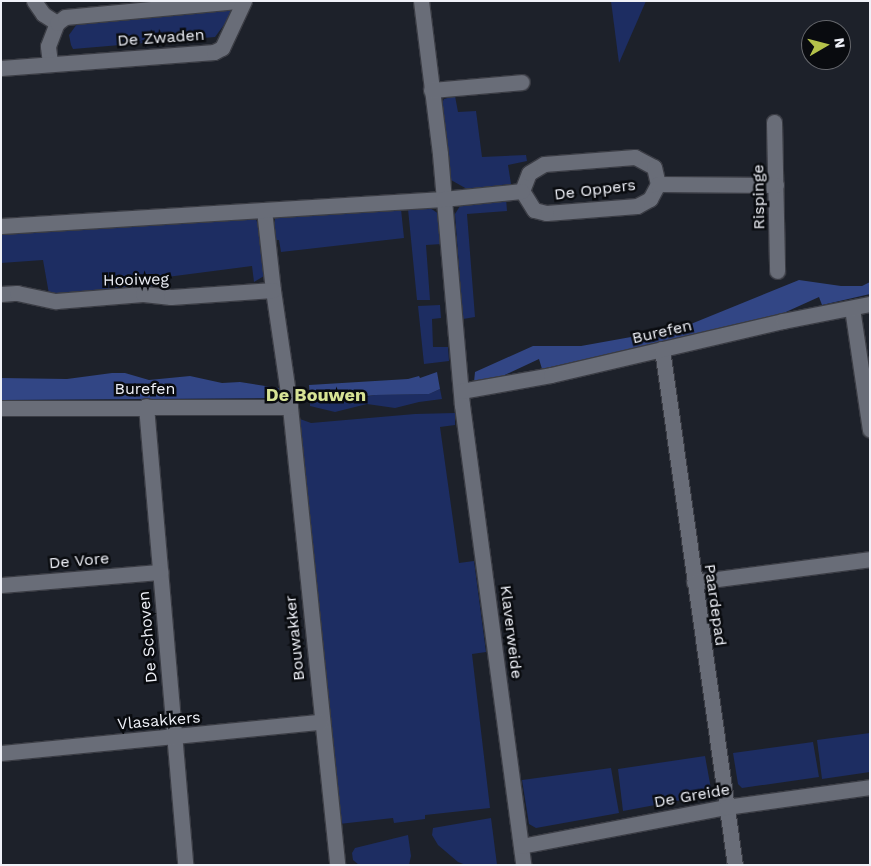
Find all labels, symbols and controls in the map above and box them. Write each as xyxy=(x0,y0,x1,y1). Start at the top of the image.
north arrow xyxy=(801,20,851,70)
street label: De Zwaden xyxy=(117,25,205,51)
text: N xyxy=(831,37,849,49)
street label: Rispinge xyxy=(749,164,769,230)
street label: De Oppers xyxy=(553,175,637,205)
street label: Hooiweg xyxy=(103,270,169,290)
street label: Burefen xyxy=(630,316,694,348)
street label: Burefen xyxy=(115,379,175,399)
district label: De Bouwen xyxy=(266,384,366,406)
street label: De Vore xyxy=(48,549,110,573)
street label: Paardepad xyxy=(700,563,730,647)
street label: Klaverweide xyxy=(496,584,526,680)
street label: De Schoven xyxy=(134,590,162,684)
street label: Bouwakker xyxy=(281,594,309,682)
street label: Vlasakkers xyxy=(117,708,201,734)
street label: De Greide xyxy=(653,780,731,812)

